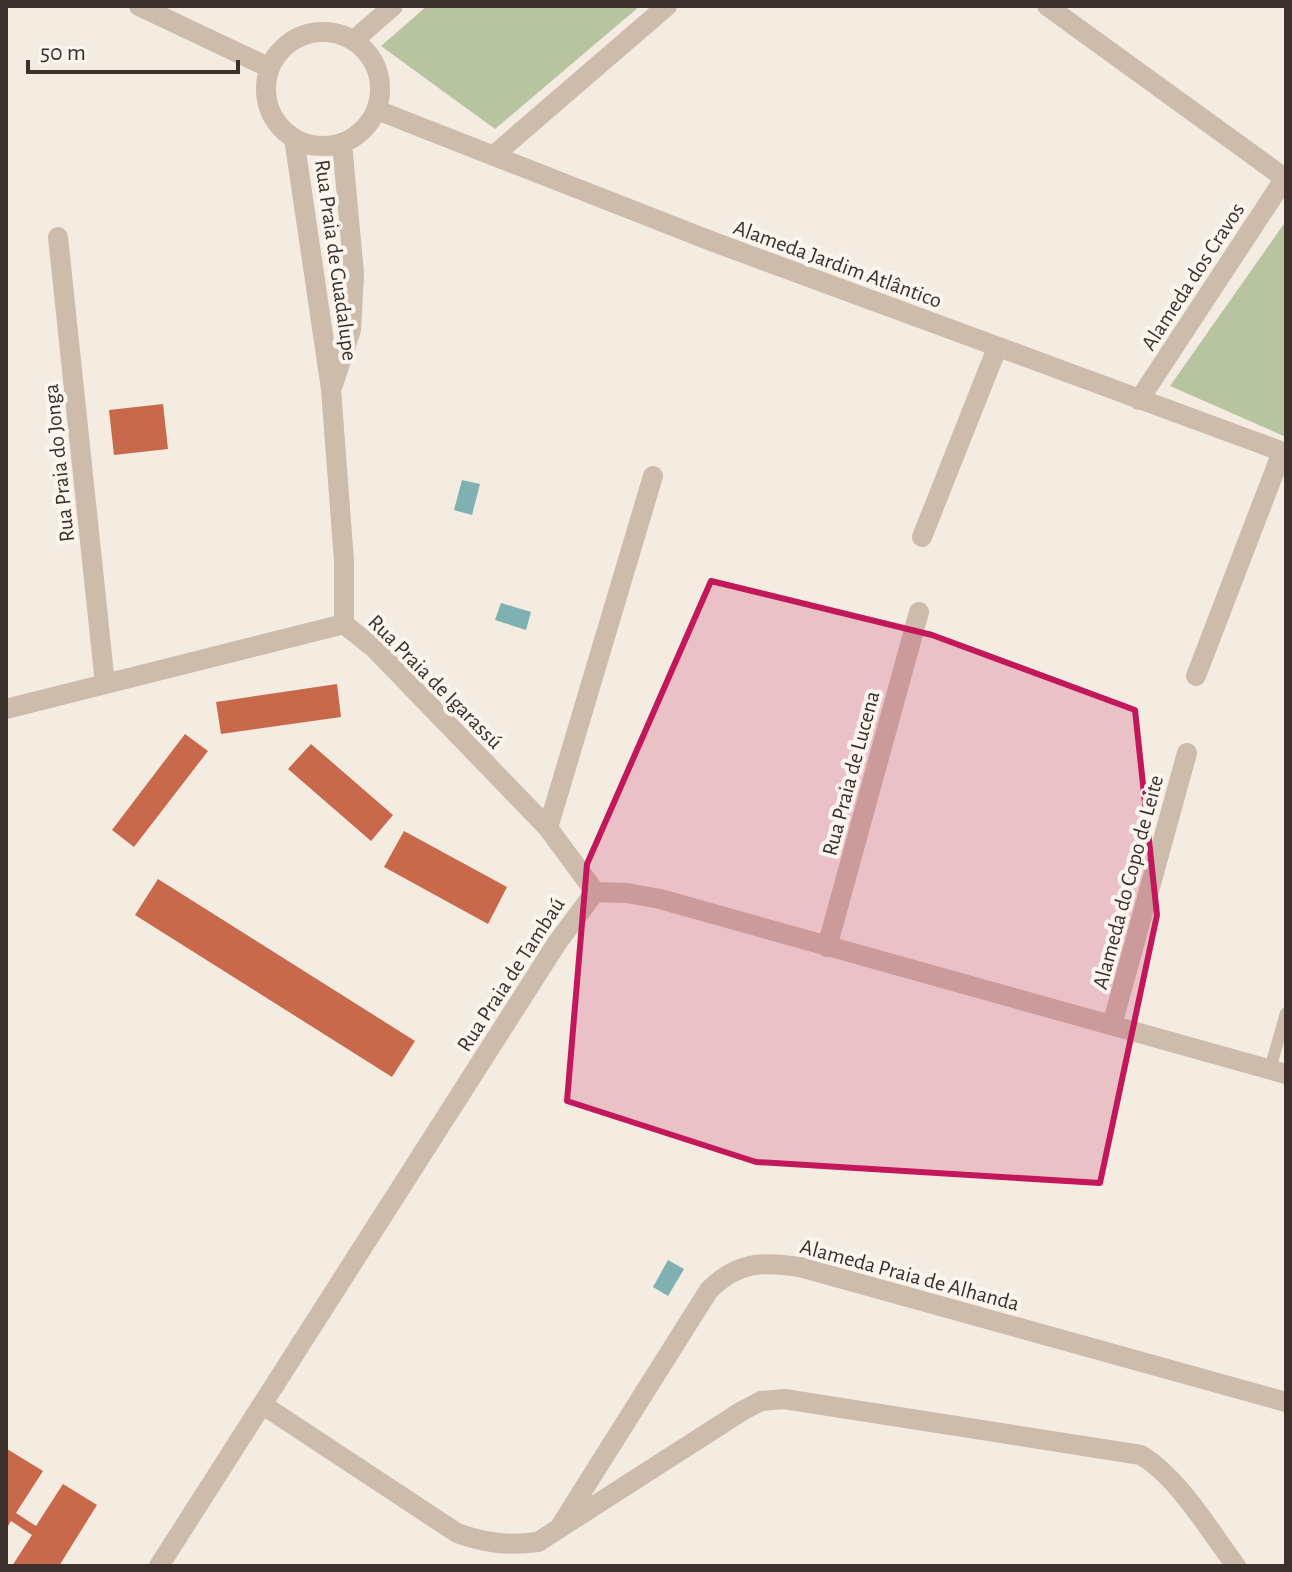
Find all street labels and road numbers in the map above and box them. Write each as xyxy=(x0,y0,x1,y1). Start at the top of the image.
street label: Rua Praia de Guadalupe xyxy=(311,158,361,362)
street label: Alameda dos Cravos xyxy=(1137,199,1249,354)
street label: Alameda Jardim Atlântico xyxy=(731,216,945,312)
street label: Rua Praia do Jonga xyxy=(40,383,78,543)
street label: Rua Praia de Igarassú xyxy=(364,610,507,753)
street label: Rua Praia de Lucena xyxy=(818,688,884,858)
street label: Alameda do Copo de Leite xyxy=(1089,773,1167,992)
street label: Rua Praia de Tambaú xyxy=(453,894,569,1056)
street label: Alameda Praia de Alhanda xyxy=(798,1235,1022,1315)

